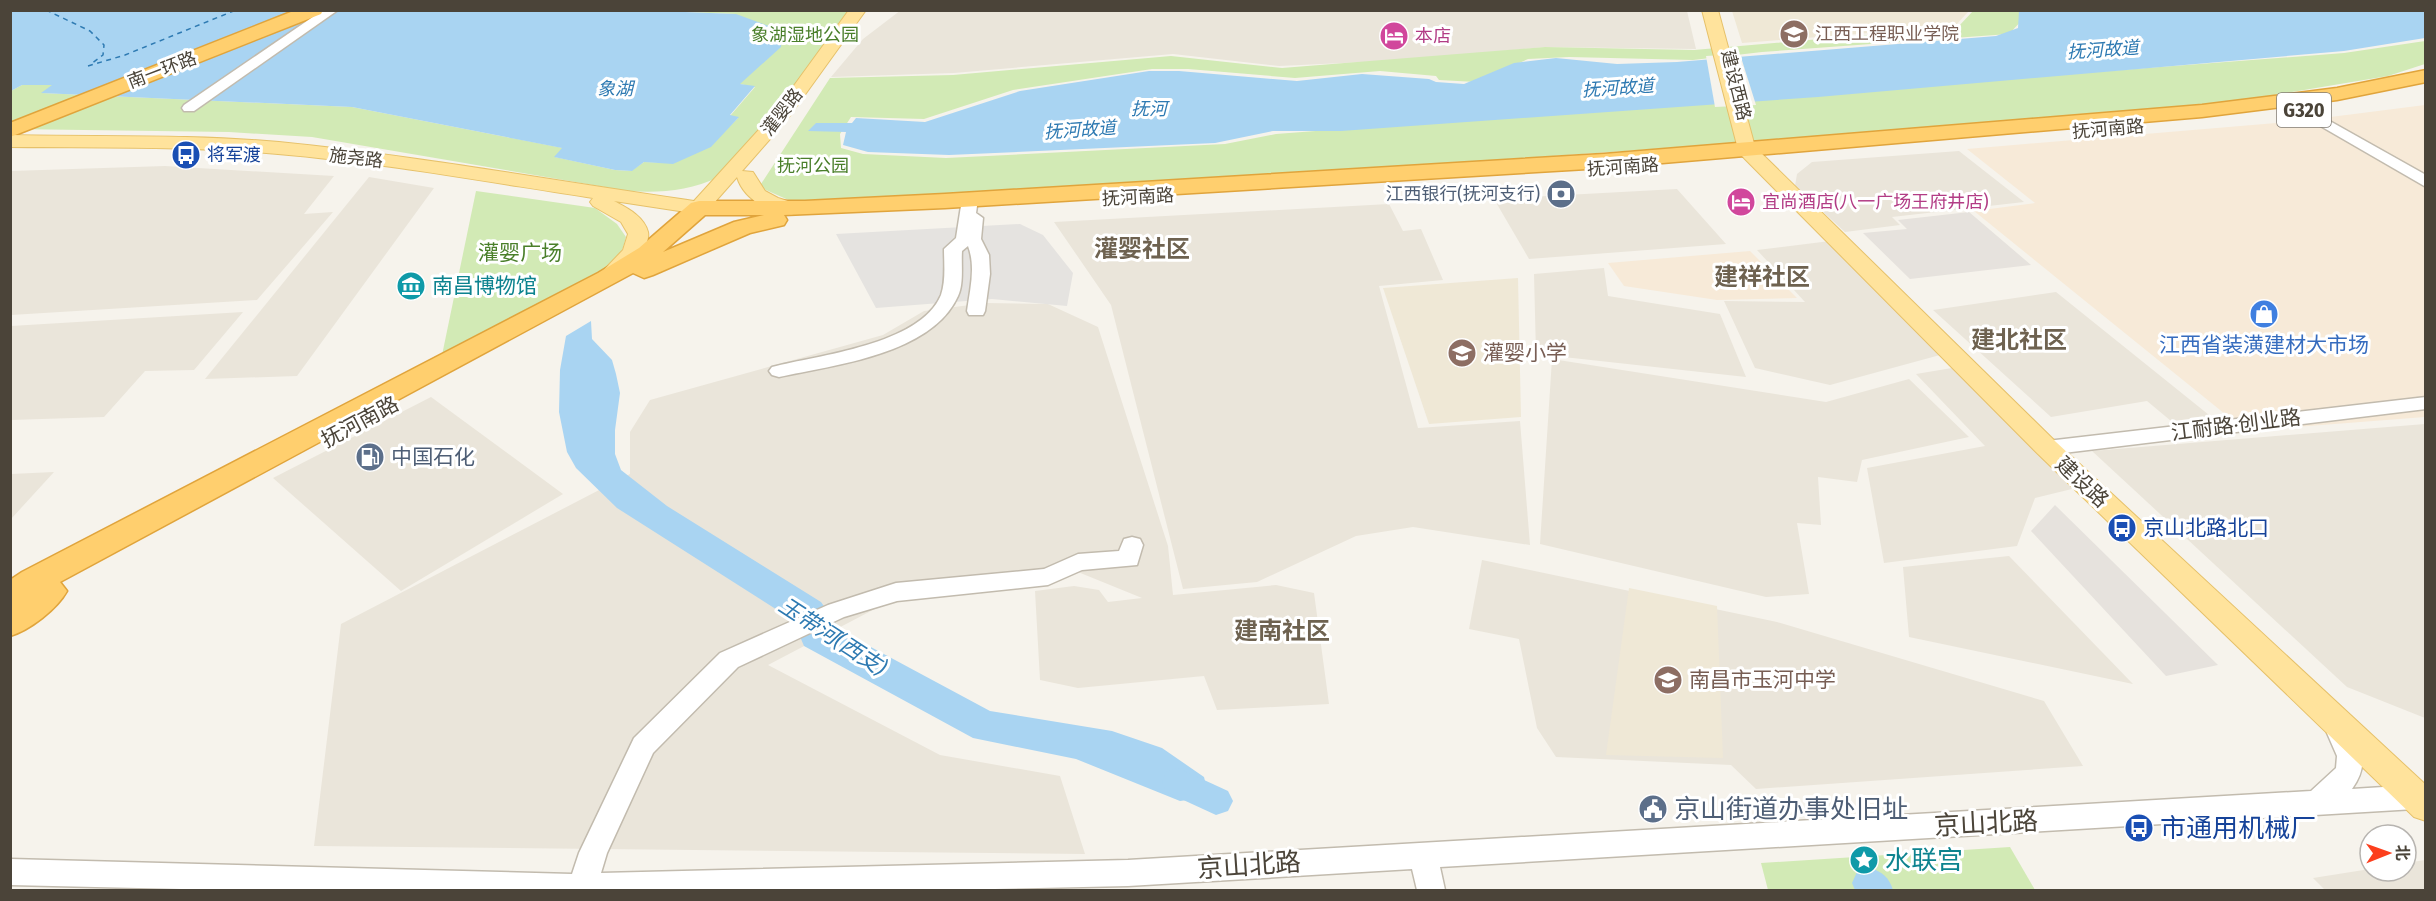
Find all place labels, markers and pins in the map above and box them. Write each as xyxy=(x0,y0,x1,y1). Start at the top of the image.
school or university icon: 江西工程职业学院 xyxy=(1778,18,1810,50)
hotel icon: 本店 xyxy=(1378,20,1410,52)
place label: 江西工程职业学院 xyxy=(1815,23,1959,45)
place label: 本店 xyxy=(1415,25,1451,47)
bus stop icon: 将军渡 xyxy=(170,139,202,171)
place label: 将军渡 xyxy=(207,144,261,166)
bank icon: 江西银行(抚河支行) xyxy=(1545,178,1577,210)
place label: 江西银行(抚河支行) xyxy=(1385,183,1540,205)
hotel icon: 宜尚酒店(八一广场王府井店) xyxy=(1725,186,1757,218)
place label: 宜尚酒店(八一广场王府井店) xyxy=(1762,191,1989,213)
museum icon: 南昌博物馆 xyxy=(395,270,427,302)
place label: 南昌博物馆 xyxy=(432,273,537,299)
shop icon: 江西省装潢建材大市场 xyxy=(2248,298,2280,330)
place label: 江西省装潢建材大市场 xyxy=(2159,332,2369,358)
school or university icon: 灌婴小学 xyxy=(1446,337,1478,369)
place label: 灌婴小学 xyxy=(1483,340,1567,366)
fuel station icon: 中国石化 xyxy=(354,441,386,473)
place label: 中国石化 xyxy=(391,444,475,470)
bus stop icon: 京山北路北口 xyxy=(2106,512,2138,544)
place label: 京山北路北口 xyxy=(2143,515,2269,541)
school or university icon: 南昌市玉河中学 xyxy=(1652,664,1684,696)
place label: 南昌市玉河中学 xyxy=(1689,667,1836,693)
public building icon: 京山街道办事处旧址 xyxy=(1637,793,1669,825)
place label: 京山街道办事处旧址 xyxy=(1674,794,1908,825)
bus stop icon: 市通用机械厂 xyxy=(2123,812,2155,844)
place label: 市通用机械厂 xyxy=(2160,813,2316,844)
place icon: 水联宫 xyxy=(1848,844,1880,876)
place label: 水联宫 xyxy=(1885,845,1963,876)

